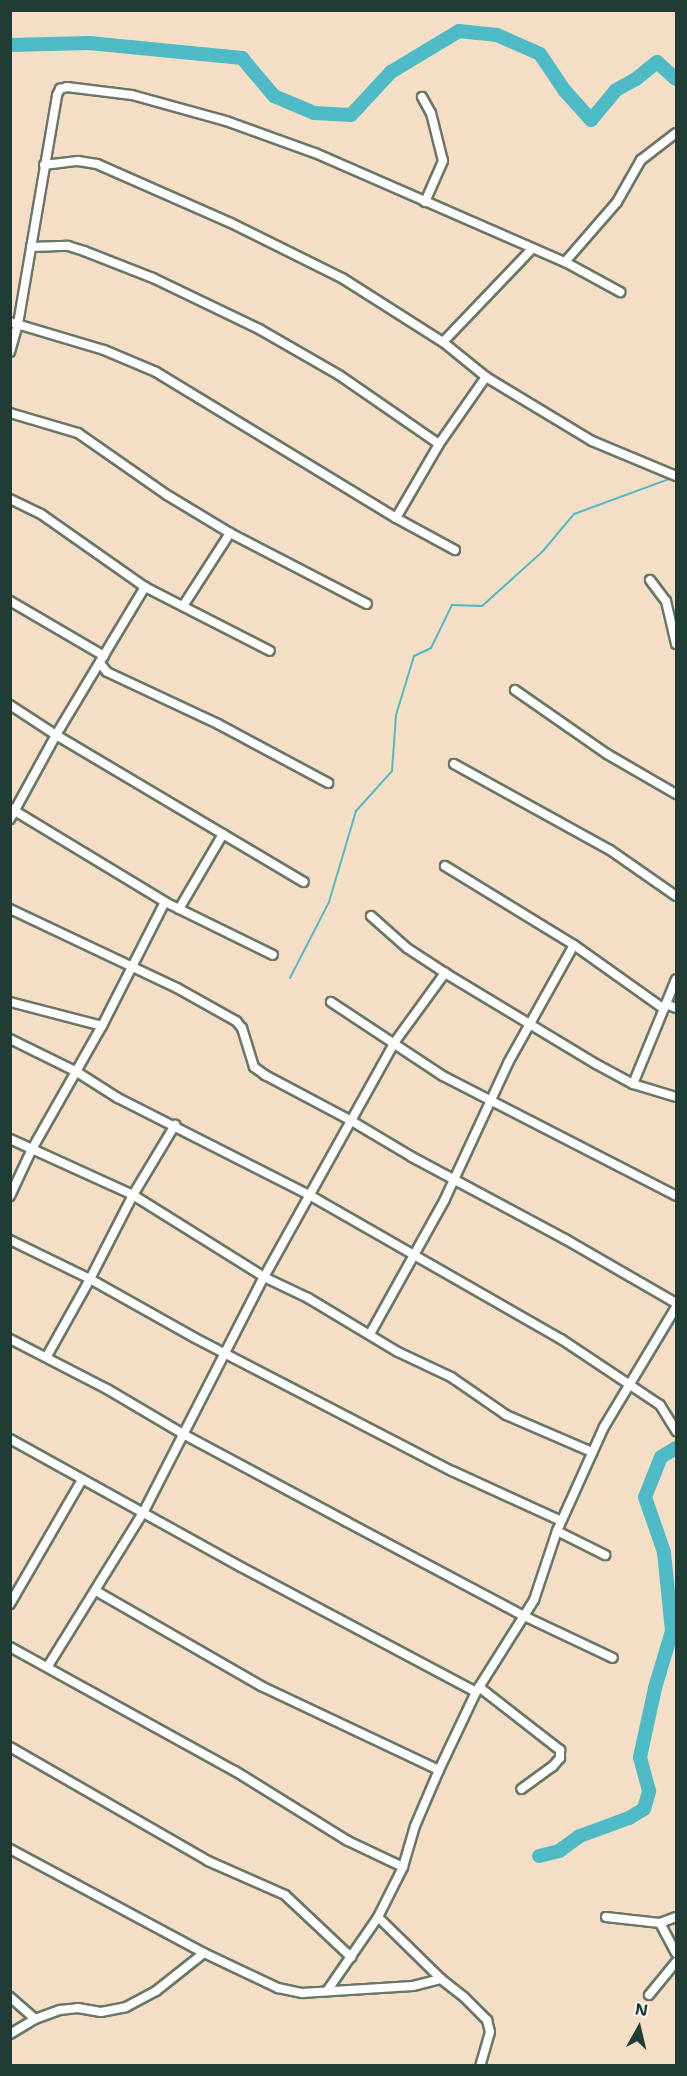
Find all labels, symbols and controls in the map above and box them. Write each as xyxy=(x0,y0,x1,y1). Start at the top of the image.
north arrow xyxy=(609,1998,669,2058)
text: N xyxy=(634,1998,649,2021)

